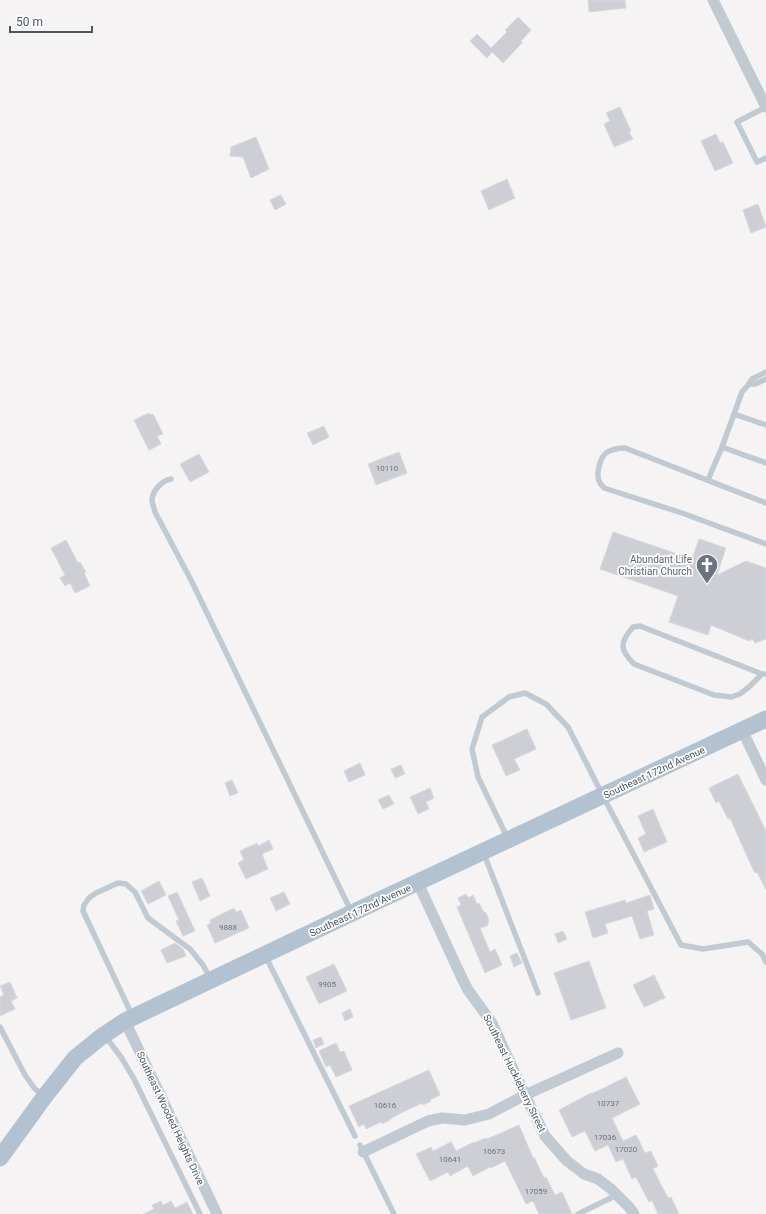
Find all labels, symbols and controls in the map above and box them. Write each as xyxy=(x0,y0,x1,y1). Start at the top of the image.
scale bar xyxy=(10,8,92,34)
text: 50 m xyxy=(16,15,43,29)
house number: 10110 xyxy=(376,464,399,473)
church icon: Abundant Life Christian Church xyxy=(694,552,720,585)
place label: Abundant Life Christian Church xyxy=(618,554,692,577)
street label: Southeast 172nd Avenue xyxy=(602,744,707,801)
street label: Southeast 172nd Avenue xyxy=(308,882,413,939)
house number: 9888 xyxy=(219,923,237,932)
house number: 9905 xyxy=(318,980,336,989)
street label: Southeast Huckleberry Street xyxy=(481,1013,548,1134)
street label: Southeast Wooded Heights Drive xyxy=(135,1050,206,1187)
house number: 10737 xyxy=(597,1099,620,1108)
house number: 10616 xyxy=(374,1101,397,1110)
house number: 17036 xyxy=(594,1133,617,1142)
house number: 17020 xyxy=(615,1145,638,1154)
house number: 10673 xyxy=(483,1147,505,1156)
house number: 10641 xyxy=(439,1155,461,1164)
house number: 17059 xyxy=(525,1187,547,1196)

